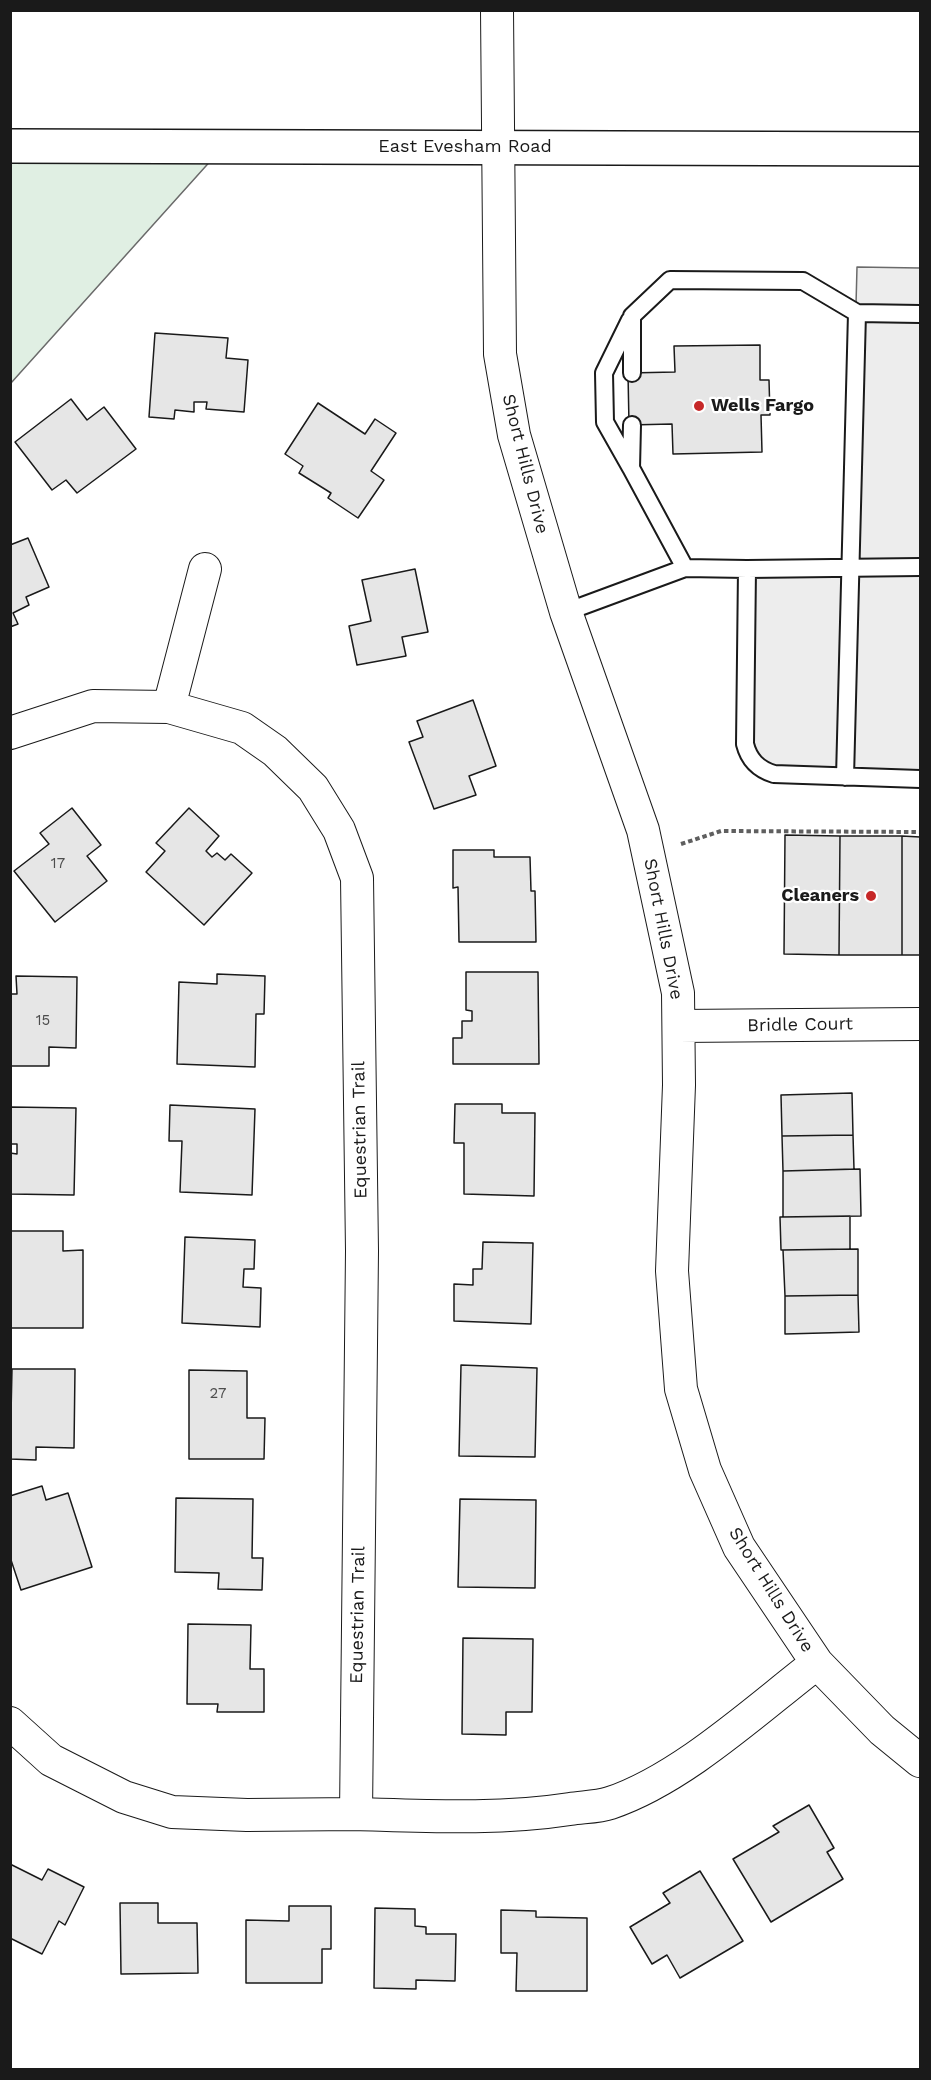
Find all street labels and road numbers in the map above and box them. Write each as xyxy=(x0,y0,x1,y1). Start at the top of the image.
street label: East Evesham Road xyxy=(378,136,552,158)
street label: Short Hills Drive xyxy=(497,392,553,536)
street label: Short Hills Drive xyxy=(639,857,687,1001)
street label: Bridle Court xyxy=(747,1013,853,1037)
street label: Equestrian Trail xyxy=(348,1061,372,1199)
street label: Short Hills Drive xyxy=(724,1523,818,1657)
street label: Equestrian Trail xyxy=(346,1546,370,1684)

